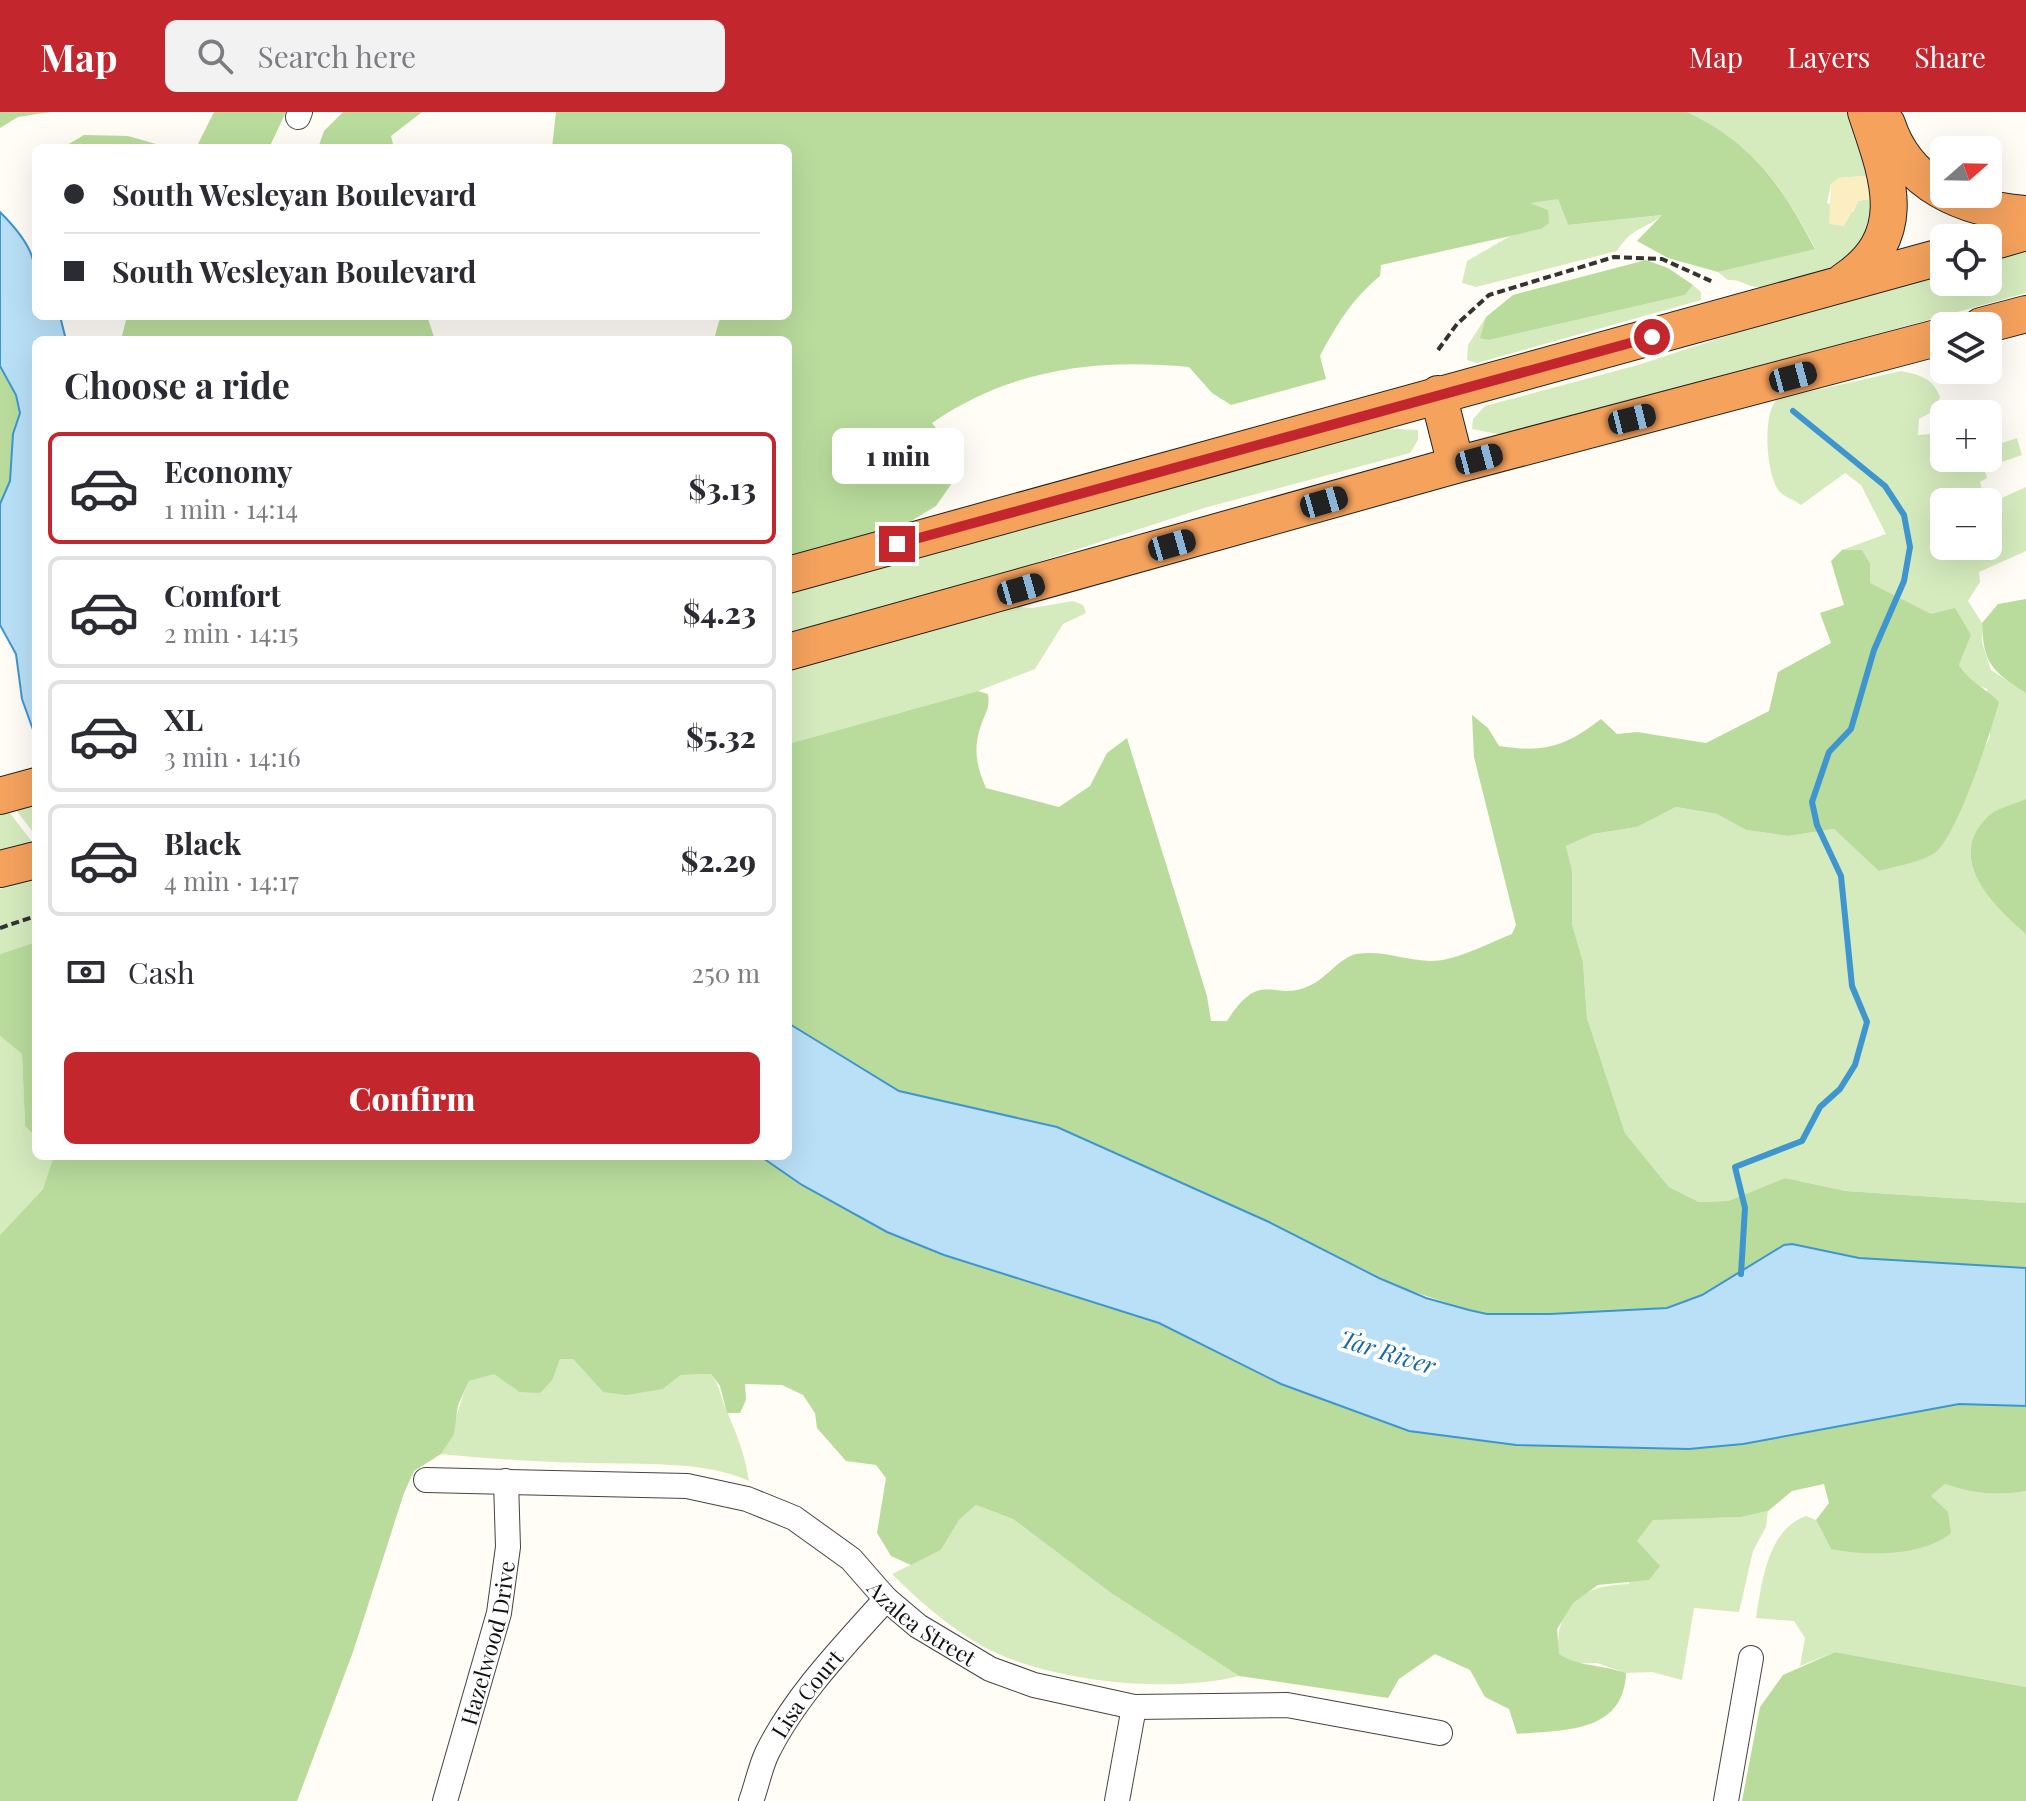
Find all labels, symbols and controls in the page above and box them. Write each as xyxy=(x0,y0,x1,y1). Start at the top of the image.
search box xyxy=(165,20,725,92)
text: Map xyxy=(40,31,117,82)
icon: search xyxy=(193,34,237,78)
text: Search here xyxy=(257,36,416,76)
text: Map xyxy=(1689,38,1743,75)
text: Layers xyxy=(1787,38,1870,75)
text: Share xyxy=(1914,38,1986,75)
north arrow xyxy=(1930,136,2002,208)
map controls xyxy=(1930,136,2002,560)
text: South Wesleyan Boulevard xyxy=(112,174,476,214)
button: locate xyxy=(1930,224,2002,296)
text: South Wesleyan Boulevard xyxy=(112,251,476,291)
button: layers xyxy=(1930,312,2002,384)
route start xyxy=(1634,319,1670,355)
car xyxy=(1767,359,1819,395)
text: Choose a ride xyxy=(64,360,290,408)
button: + xyxy=(1930,400,2002,472)
car xyxy=(1606,402,1658,436)
callout: 1 min xyxy=(831,428,963,484)
text: 1 min xyxy=(866,438,930,473)
car xyxy=(1453,441,1505,477)
text: Economy xyxy=(164,451,293,491)
icon: car xyxy=(68,452,140,524)
text: $3.13 xyxy=(689,468,756,508)
car xyxy=(1298,484,1350,520)
button: − xyxy=(1930,488,2002,560)
text: 1 min · 14:14 xyxy=(164,491,298,526)
route end xyxy=(879,526,915,562)
car xyxy=(1146,527,1198,563)
car xyxy=(995,571,1047,607)
text: Comfort xyxy=(164,575,281,615)
icon: car xyxy=(68,576,140,648)
text: $4.23 xyxy=(683,592,756,632)
text: 2 min · 14:15 xyxy=(164,615,298,650)
text: XL xyxy=(164,699,203,739)
icon: car xyxy=(68,700,140,772)
text: $5.32 xyxy=(686,716,756,756)
text: 3 min · 14:16 xyxy=(164,739,301,774)
text: Black xyxy=(164,823,241,863)
icon: car xyxy=(68,824,140,896)
text: $2.29 xyxy=(681,840,756,880)
text: 4 min · 14:17 xyxy=(164,863,299,898)
icon: cash xyxy=(64,950,108,994)
text: Cash xyxy=(128,952,195,992)
text: 250 m xyxy=(692,955,760,990)
button: Confirm xyxy=(64,1052,760,1144)
water label: Tar River xyxy=(1336,1321,1440,1381)
street label: Hazelwood Drive xyxy=(453,1559,521,1728)
street label: Azalea Street xyxy=(861,1573,983,1673)
street label: Lisa Court xyxy=(763,1642,850,1743)

